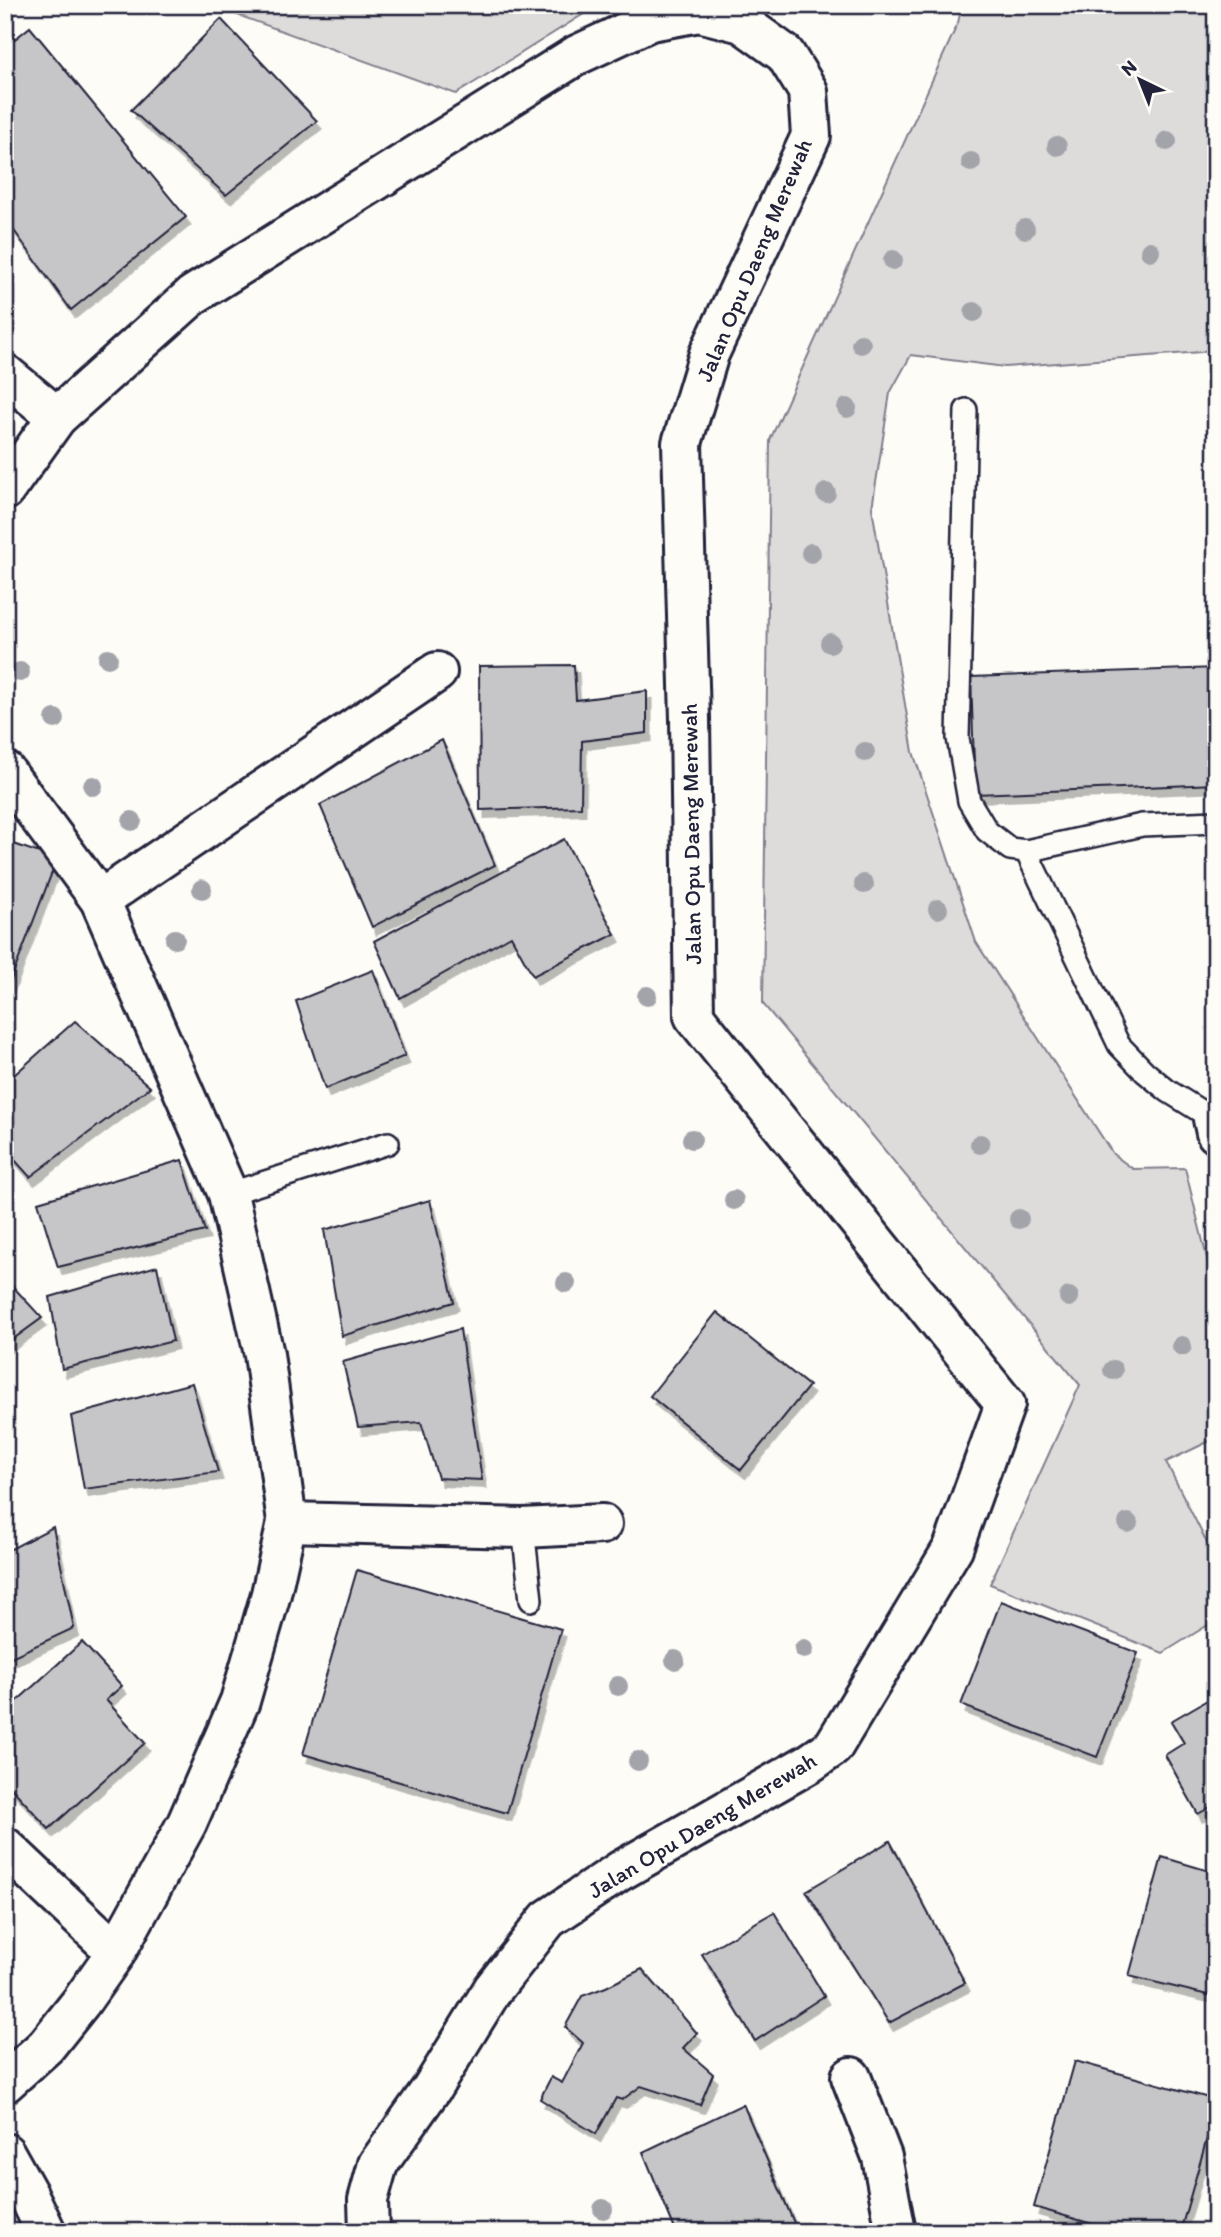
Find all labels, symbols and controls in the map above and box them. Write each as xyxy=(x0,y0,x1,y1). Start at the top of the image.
north arrow xyxy=(1106,46,1176,116)
text: N xyxy=(1116,55,1141,81)
street label: Jalan Opu Daeng Merewah xyxy=(690,134,818,386)
street label: Jalan Opu Daeng Merewah xyxy=(675,703,707,965)
street label: Jalan Opu Daeng Merewah xyxy=(583,1746,821,1904)

